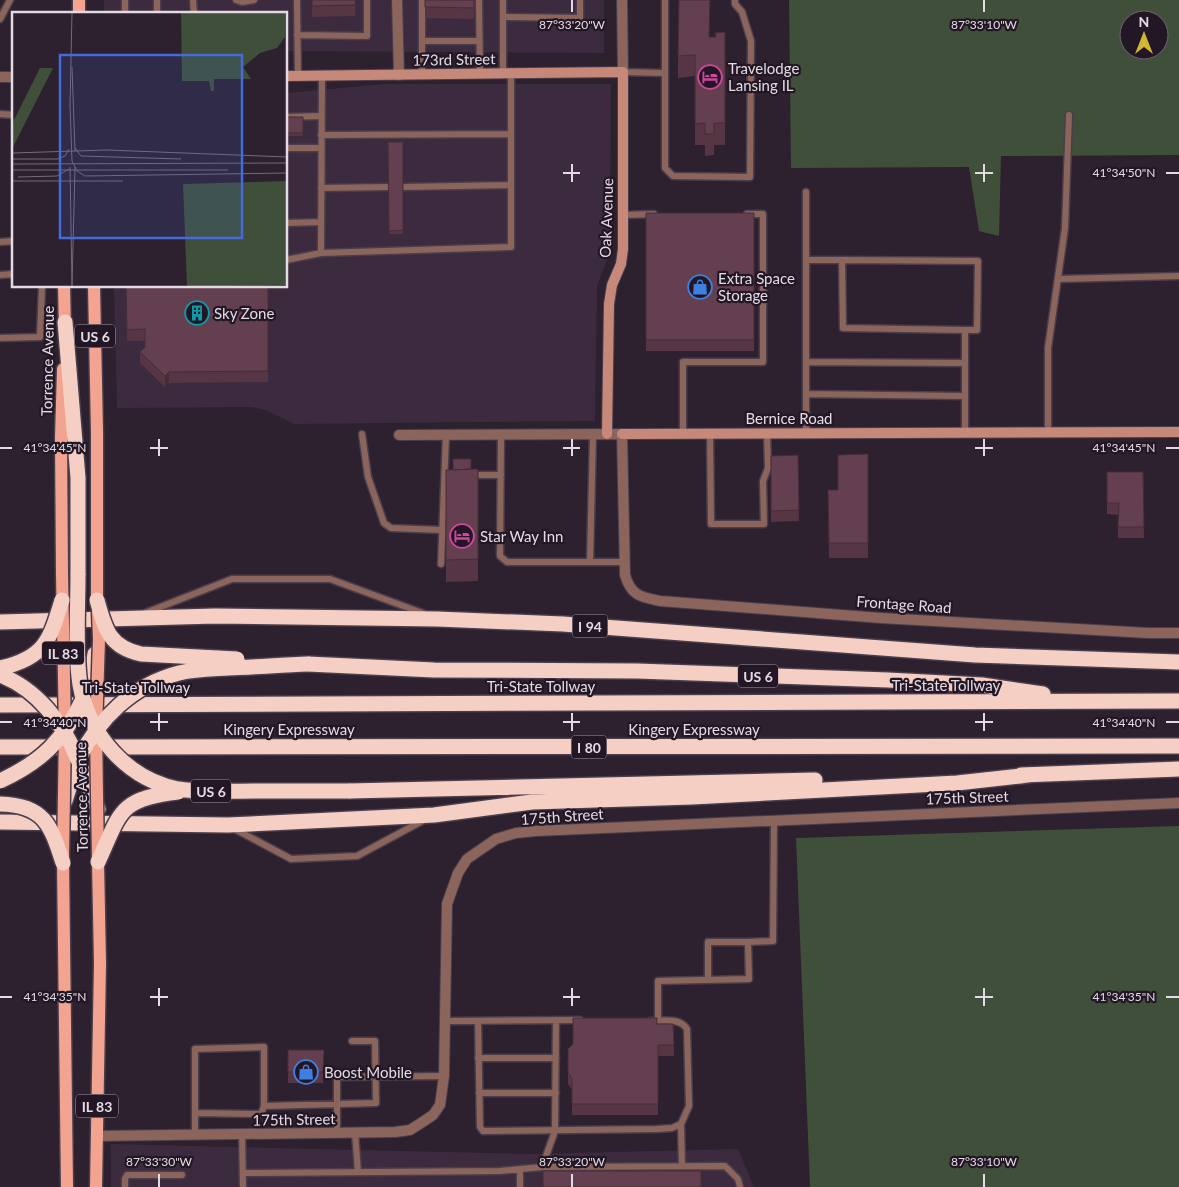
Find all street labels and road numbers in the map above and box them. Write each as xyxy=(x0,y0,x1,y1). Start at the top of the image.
street label: 173rd Street xyxy=(412,49,496,69)
street label: Oak Avenue xyxy=(596,178,616,258)
street label: Torrence Avenue xyxy=(37,306,57,416)
road number: US 6 xyxy=(75,324,115,348)
street label: Bernice Road xyxy=(746,409,833,427)
street label: Frontage Road xyxy=(856,592,952,616)
road number: I 94 xyxy=(572,614,608,638)
road number: IL 83 xyxy=(42,641,84,664)
road number: US 6 xyxy=(738,664,778,688)
street label: Tri-State Tollway xyxy=(892,676,1000,694)
street label: Tri-State Tollway xyxy=(487,677,595,695)
street label: Tri-State Tollway xyxy=(82,678,190,696)
street label: Kingery Expressway xyxy=(223,720,355,738)
street label: Kingery Expressway xyxy=(628,720,760,738)
road number: I 80 xyxy=(572,736,606,759)
street label: Torrence Avenue xyxy=(71,742,91,852)
road number: US 6 xyxy=(191,779,231,802)
street label: 175th Street xyxy=(925,787,1009,807)
street label: 175th Street xyxy=(520,804,605,828)
road number: IL 83 xyxy=(76,1094,118,1118)
street label: 175th Street xyxy=(252,1109,336,1129)

